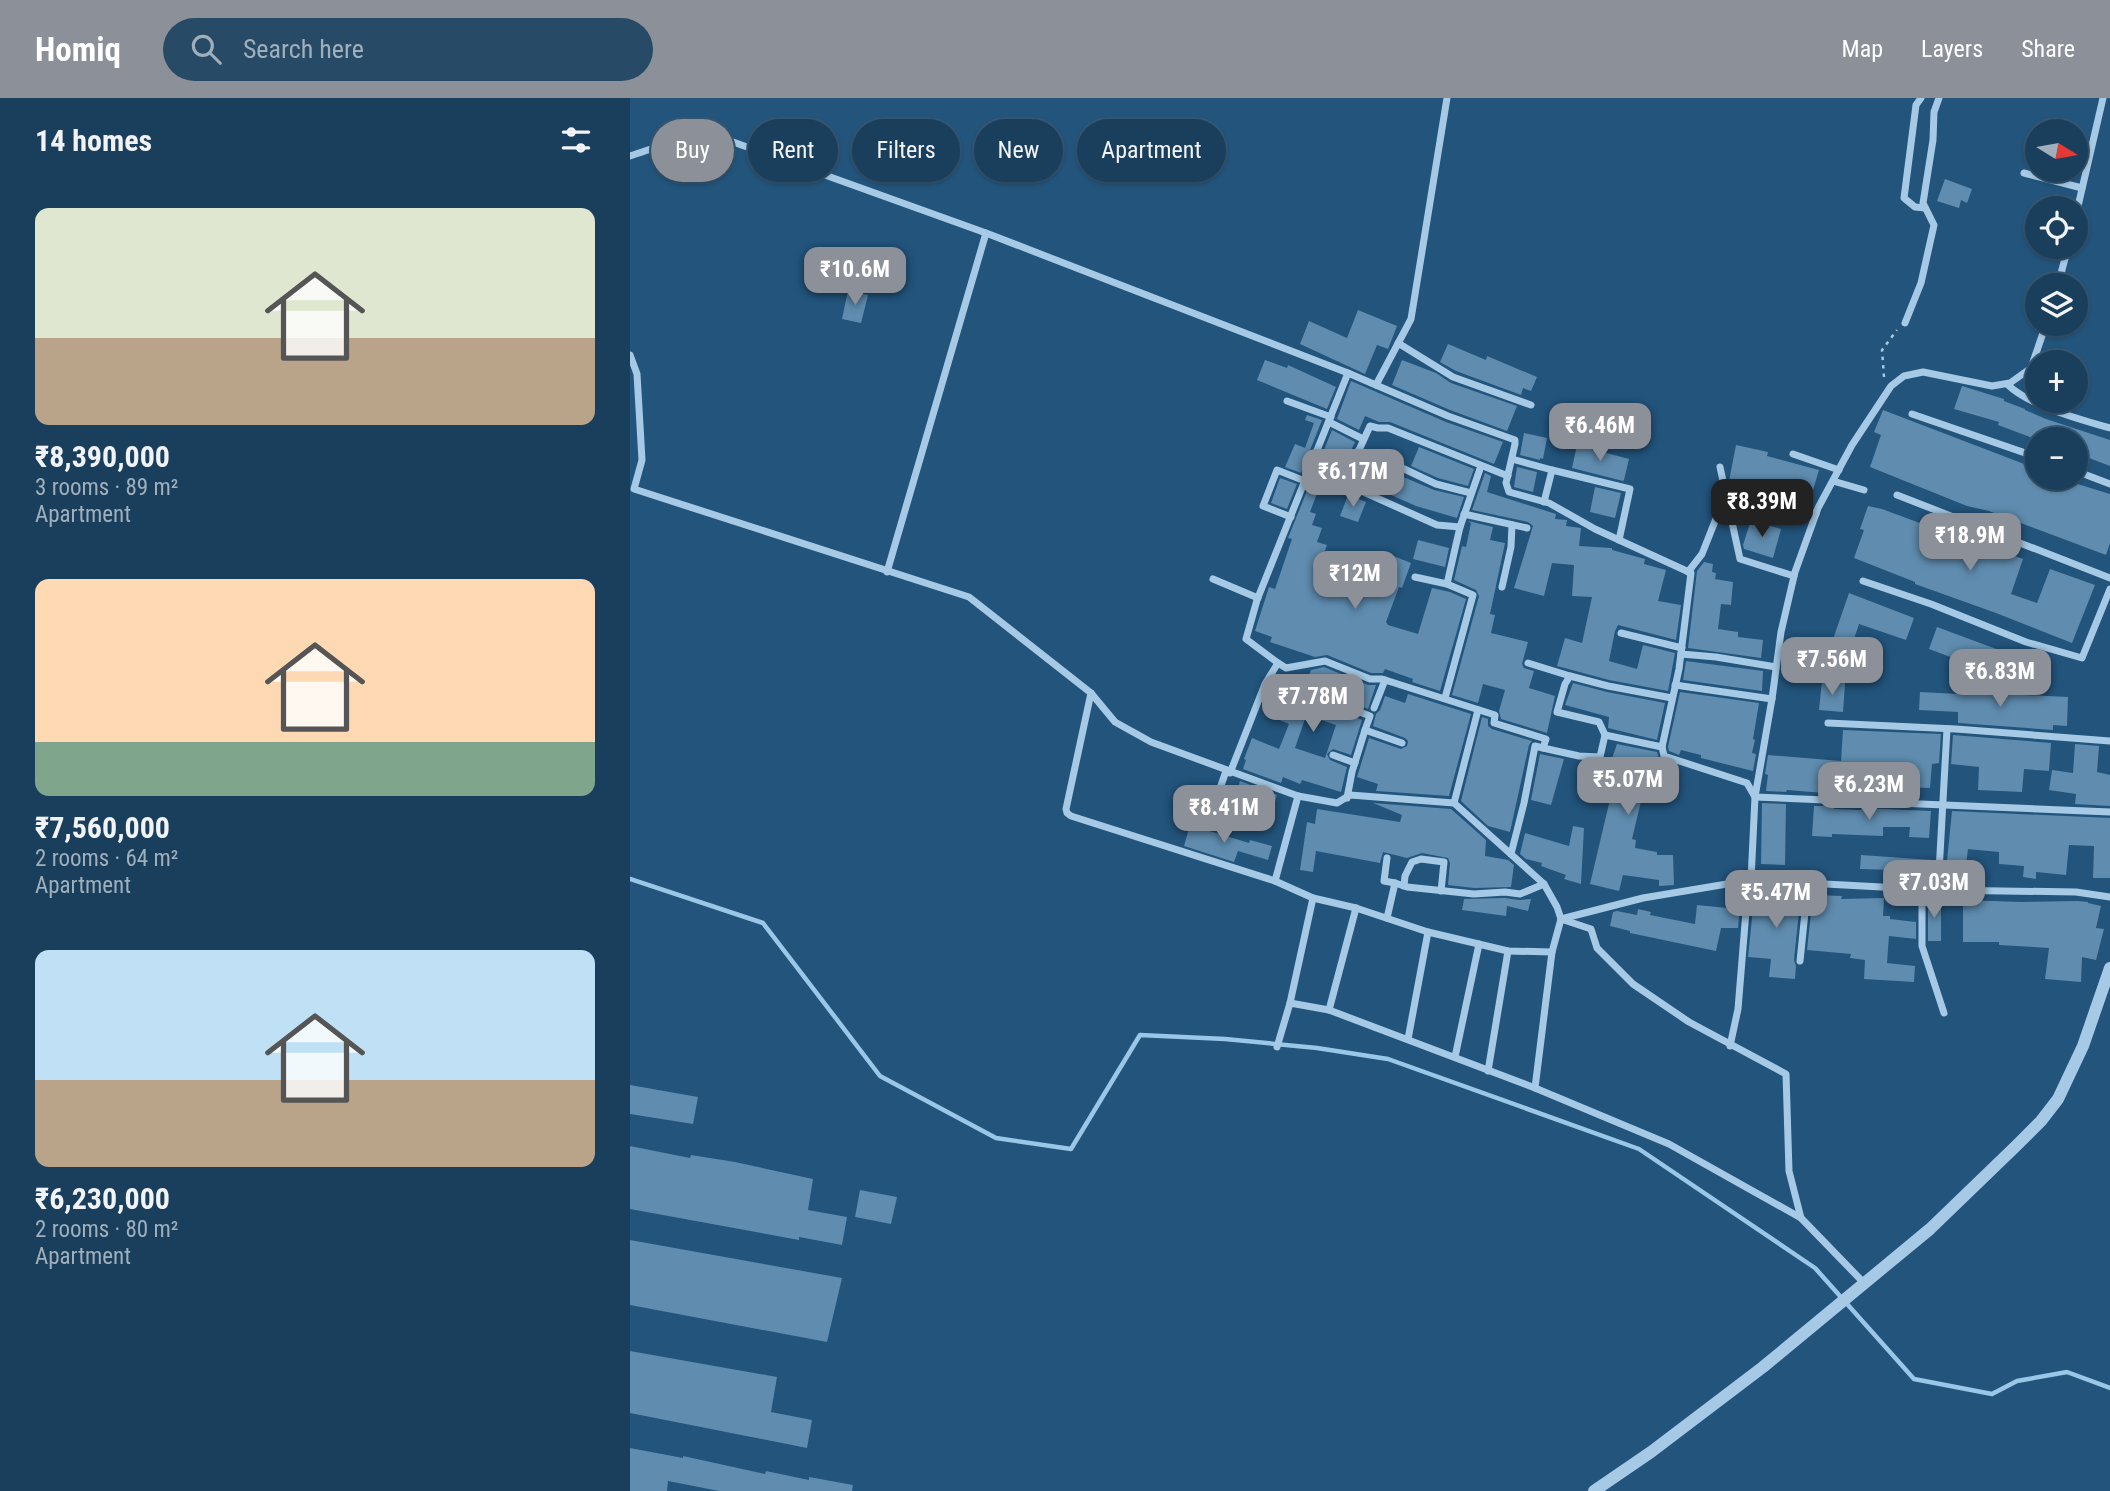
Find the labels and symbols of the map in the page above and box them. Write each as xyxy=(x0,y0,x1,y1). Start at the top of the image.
north arrow xyxy=(2025,119,2088,182)
pin: ₹10.6M xyxy=(798,248,912,307)
pin: ₹6.46M xyxy=(1543,404,1657,463)
pin: ₹6.17M xyxy=(1296,450,1410,509)
pin: ₹8.39M xyxy=(1705,480,1819,539)
pin: ₹18.9M xyxy=(1913,514,2027,573)
pin: ₹12M xyxy=(1314,552,1396,611)
pin: ₹7.56M xyxy=(1775,638,1889,697)
pin: ₹6.83M xyxy=(1943,650,2057,709)
pin: ₹7.78M xyxy=(1256,674,1370,734)
pin: ₹5.07M xyxy=(1571,758,1685,817)
pin: ₹6.23M xyxy=(1812,762,1926,822)
pin: ₹8.41M xyxy=(1167,786,1281,845)
pin: ₹7.03M xyxy=(1877,860,1991,920)
pin: ₹5.47M xyxy=(1719,870,1833,930)

